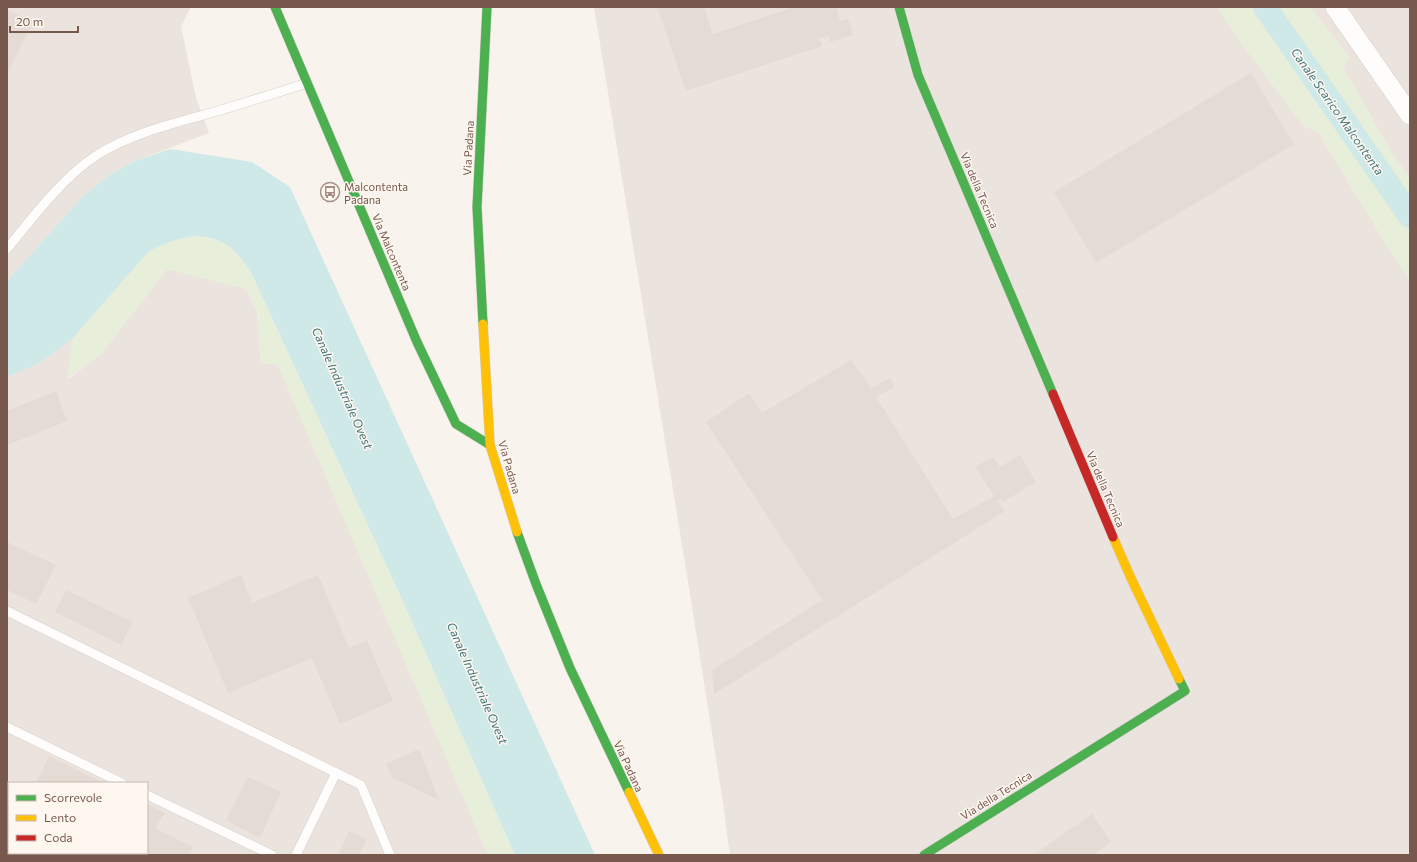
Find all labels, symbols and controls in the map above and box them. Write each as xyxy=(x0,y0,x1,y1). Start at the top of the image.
scale bar xyxy=(10,8,78,34)
text: 20 m xyxy=(16,14,43,28)
water label: Canale Scarico Malcontenta xyxy=(1289,45,1387,177)
street label: Via Padana xyxy=(460,120,476,176)
street label: Via della Tecnica xyxy=(958,150,1002,230)
place label: Malcontenta Padana xyxy=(344,180,408,206)
bus stop icon: Malcontenta Padana xyxy=(319,181,341,203)
street label: Via Malcontenta xyxy=(370,212,414,292)
water label: Canale Industriale Ovest xyxy=(310,325,377,452)
street label: Via Padana xyxy=(496,439,524,495)
street label: Via della Tecnica xyxy=(1084,449,1128,529)
water label: Canale Industriale Ovest xyxy=(445,620,512,747)
street label: Via Padana xyxy=(611,738,647,794)
street label: Via della Tecnica xyxy=(958,768,1034,822)
legend xyxy=(8,782,148,854)
text: Scorrevole xyxy=(44,790,102,804)
text: Lento xyxy=(44,810,76,824)
text: Coda xyxy=(44,830,73,844)

